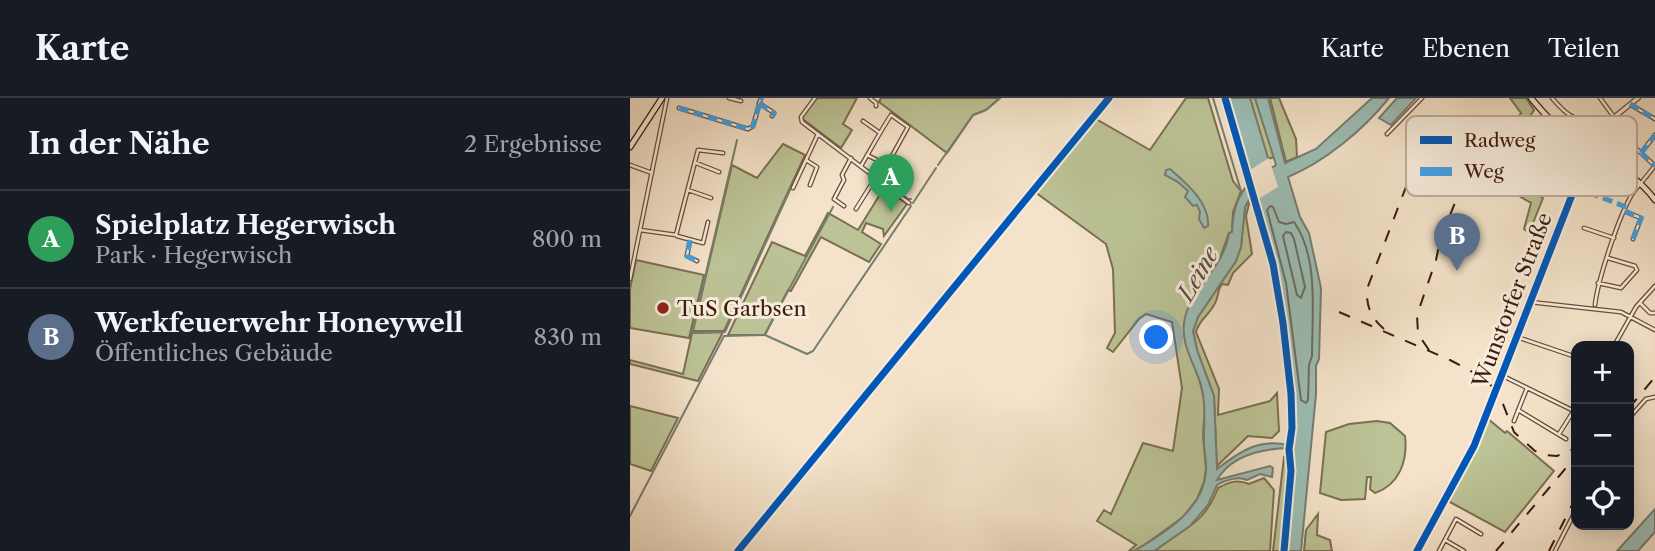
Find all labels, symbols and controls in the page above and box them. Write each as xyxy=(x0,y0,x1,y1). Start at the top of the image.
text: Karte xyxy=(35,28,130,69)
text: Karte xyxy=(1321,34,1384,63)
text: Ebenen xyxy=(1422,34,1510,63)
text: Teilen xyxy=(1548,34,1620,63)
legend xyxy=(1406,116,1637,196)
text: In der Nähe xyxy=(28,125,210,162)
text: Radweg xyxy=(1464,129,1536,152)
text: 2 Ergebnisse xyxy=(464,130,602,158)
pin: A xyxy=(868,154,914,212)
text: Weg xyxy=(1463,160,1505,183)
text: Spielplatz Hegerwisch xyxy=(95,209,396,241)
street label: Wunstorfer Straße xyxy=(1467,209,1557,392)
pin: B xyxy=(1434,213,1480,271)
text: A xyxy=(42,225,60,253)
text: 800 m xyxy=(532,225,602,253)
text: Park · Hegerwisch xyxy=(95,241,292,269)
water label: Leine xyxy=(1170,241,1225,308)
place label: TuS Garbsen xyxy=(677,296,807,321)
marker: TuS Garbsen xyxy=(655,300,671,316)
text: Werkfeuerwehr Honeywell xyxy=(95,307,463,339)
your location xyxy=(1139,320,1173,354)
text: B xyxy=(42,323,60,351)
text: 830 m xyxy=(534,323,602,351)
text: Öffentliches Gebäude xyxy=(95,339,333,367)
map controls xyxy=(1571,341,1634,530)
button: + xyxy=(1571,341,1634,404)
button: − xyxy=(1571,404,1634,467)
button: locate xyxy=(1571,467,1634,530)

